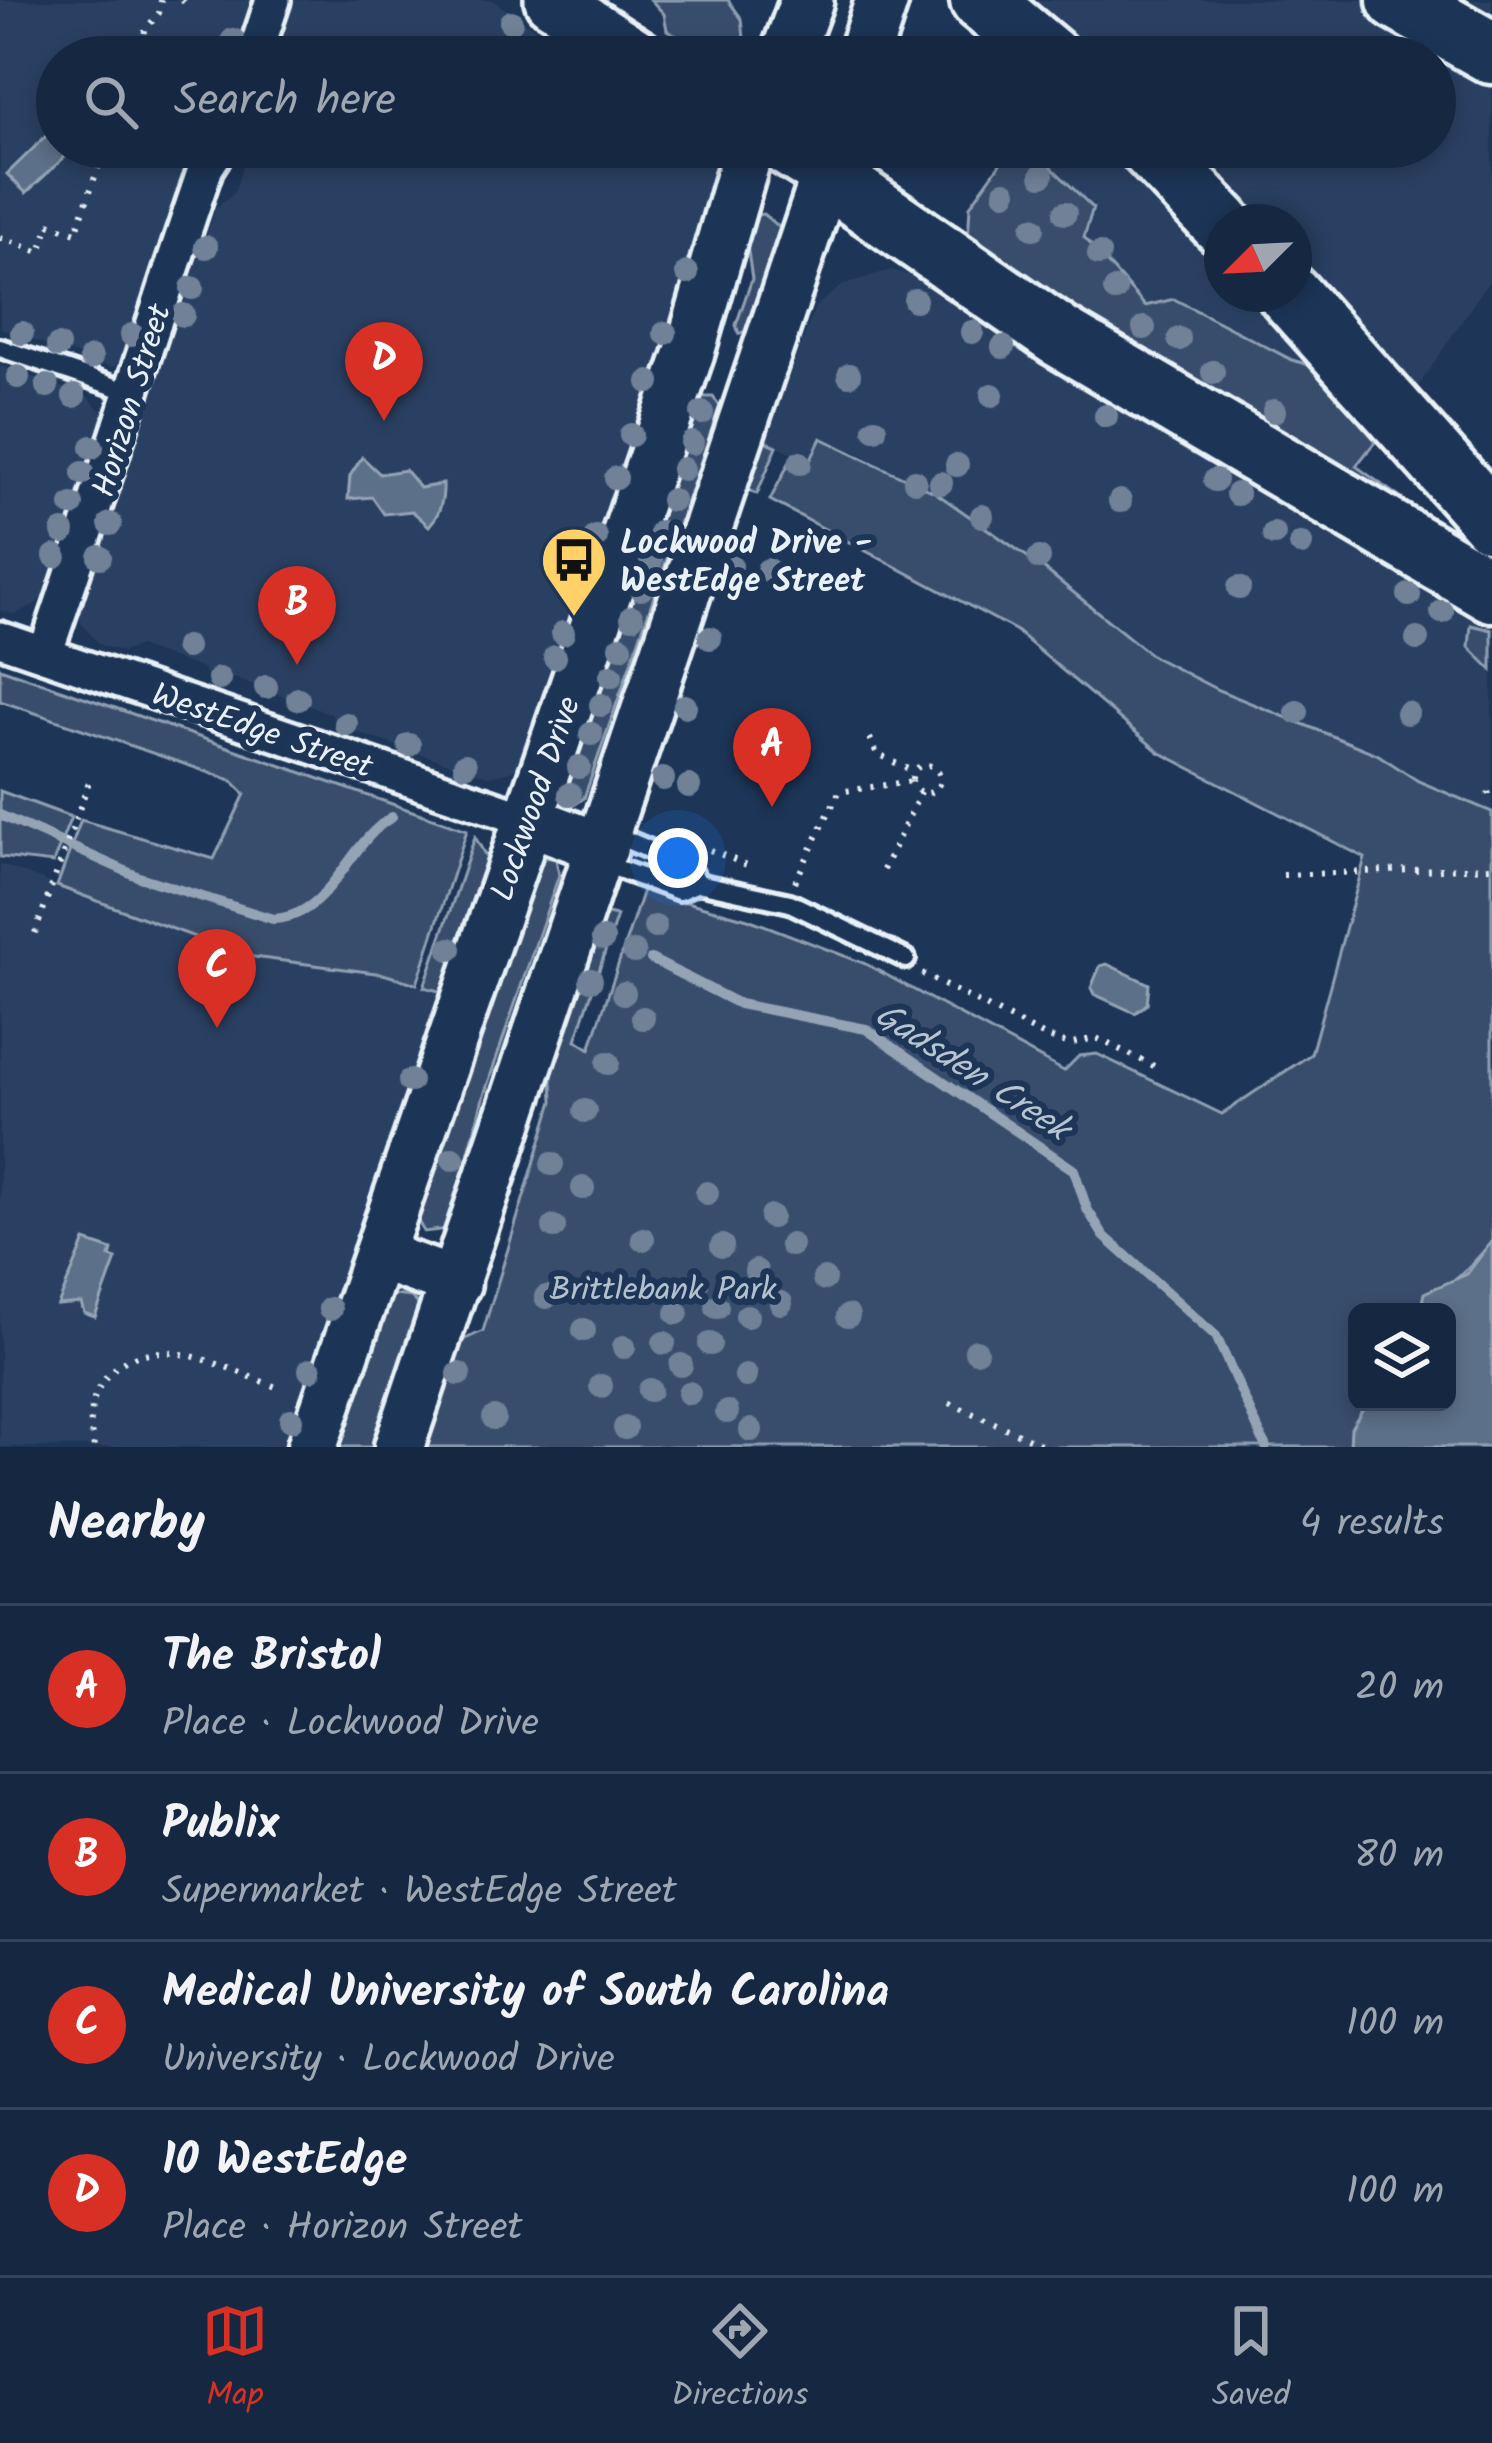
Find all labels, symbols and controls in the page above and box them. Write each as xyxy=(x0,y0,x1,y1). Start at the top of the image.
search box xyxy=(36,36,1456,168)
text: Search here xyxy=(174,66,396,138)
icon: search xyxy=(78,69,144,135)
north arrow xyxy=(1204,204,1312,312)
street label: Horizon Street xyxy=(79,297,188,504)
pin: D xyxy=(345,322,423,421)
place label: Lockwood Drive - WestEdge Street xyxy=(620,518,872,609)
bus stop icon: Lockwood Drive - WestEdge Street xyxy=(539,525,609,619)
pin: B xyxy=(258,566,336,665)
street label: WestEdge Street xyxy=(144,670,381,795)
street label: Lockwood Drive xyxy=(477,689,597,909)
pin: A xyxy=(733,708,811,807)
your location xyxy=(648,828,708,888)
pin: C xyxy=(178,929,256,1028)
water label: Gadsden Creek xyxy=(862,988,1084,1160)
park label: Brittlebank Park xyxy=(549,1265,777,1318)
map controls xyxy=(1348,1303,1456,1411)
button: layers xyxy=(1348,1303,1456,1411)
text: Nearby xyxy=(48,1485,205,1566)
text: 4 results xyxy=(1300,1494,1444,1556)
text: The Bristol xyxy=(162,1622,381,1694)
text: A xyxy=(75,1658,99,1720)
text: 20 m xyxy=(1355,1658,1444,1720)
text: Place · Lockwood Drive xyxy=(162,1694,539,1756)
text: Publix xyxy=(162,1790,279,1862)
text: B xyxy=(75,1826,99,1888)
text: 80 m xyxy=(1354,1826,1444,1888)
text: Supermarket · WestEdge Street xyxy=(162,1862,677,1924)
text: Medical University of South Carolina xyxy=(162,1958,889,2030)
text: C xyxy=(75,1994,99,2056)
text: 100 m xyxy=(1346,1994,1444,2056)
text: University · Lockwood Drive xyxy=(162,2030,615,2092)
text: 10 WestEdge xyxy=(162,2126,407,2198)
text: D xyxy=(74,2162,100,2224)
text: 100 m xyxy=(1346,2162,1444,2224)
text: Place · Horizon Street xyxy=(162,2198,523,2260)
tab: Map xyxy=(202,2298,268,2423)
tab: Directions xyxy=(671,2298,808,2423)
tab: Saved xyxy=(1212,2298,1290,2423)

